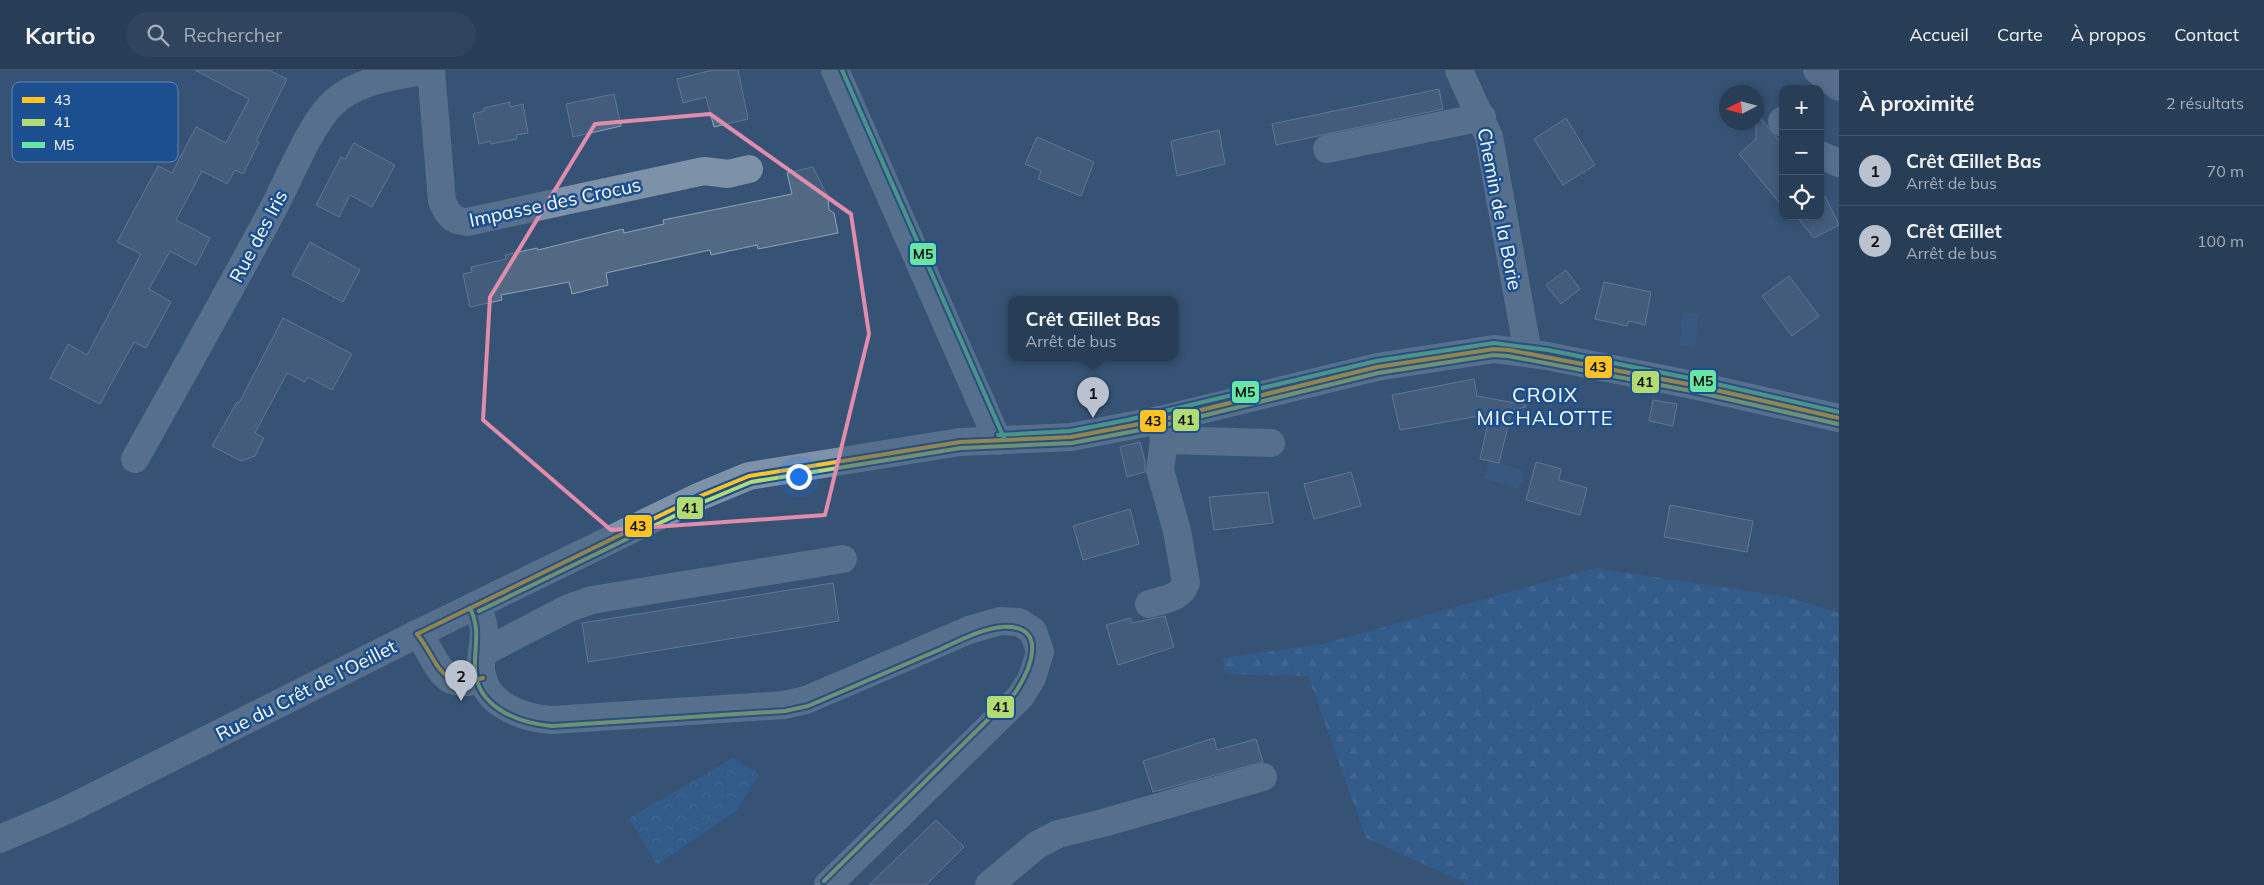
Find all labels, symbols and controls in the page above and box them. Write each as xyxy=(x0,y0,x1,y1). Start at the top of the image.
search box xyxy=(126,12,476,57)
text: Kartio xyxy=(25,20,96,50)
icon: search xyxy=(144,21,172,49)
text: Rechercher xyxy=(184,23,282,47)
text: Accueil xyxy=(1909,23,1969,46)
text: Carte xyxy=(1997,23,2043,46)
text: À propos xyxy=(2071,23,2146,46)
text: Contact xyxy=(2174,23,2239,46)
legend xyxy=(12,82,178,162)
north arrow xyxy=(1719,85,1764,130)
map controls xyxy=(1779,85,1824,220)
button: + xyxy=(1779,85,1824,130)
text: À proximité xyxy=(1859,90,1975,116)
text: 43 xyxy=(54,91,71,109)
text: 2 résultats xyxy=(2166,93,2244,113)
text: 41 xyxy=(54,113,71,131)
street label: Chemin de la Borie xyxy=(1472,126,1528,292)
button: − xyxy=(1779,130,1824,175)
text: M5 xyxy=(54,136,74,154)
text: Crêt Œillet Bas xyxy=(1906,149,2041,173)
text: 1 xyxy=(1870,161,1880,181)
text: 70 m xyxy=(2207,161,2244,181)
street label: Impasse des Crocus xyxy=(467,172,643,232)
text: Arrêt de bus xyxy=(1906,173,1997,193)
button: locate xyxy=(1779,175,1824,220)
street label: Rue des Iris xyxy=(224,186,292,286)
text: Crêt Œillet xyxy=(1906,219,2002,243)
text: 2 xyxy=(1870,231,1880,251)
text: 100 m xyxy=(2197,231,2244,251)
line badge: M5 xyxy=(909,242,937,266)
text: Arrêt de bus xyxy=(1906,243,1997,263)
text: M5 xyxy=(913,245,933,263)
popup xyxy=(1008,296,1178,361)
text: Crêt Œillet Bas xyxy=(1025,307,1161,331)
text: Arrêt de bus xyxy=(1025,331,1116,351)
line badge: 43 xyxy=(1584,355,1613,379)
text: 43 xyxy=(1590,358,1606,376)
line badge: M5 xyxy=(1689,369,1717,393)
line badge: 41 xyxy=(1631,370,1660,394)
text: M5 xyxy=(1693,372,1713,390)
text: 41 xyxy=(1637,373,1653,391)
pin: 1 xyxy=(1077,377,1109,418)
line badge: M5 xyxy=(1231,380,1260,404)
district label: CROIX MICHALOTTE xyxy=(1477,382,1613,430)
text: M5 xyxy=(1235,383,1255,401)
line badge: 41 xyxy=(1172,408,1200,432)
line badge: 43 xyxy=(1139,409,1167,433)
text: 41 xyxy=(1178,411,1194,429)
text: 43 xyxy=(1145,412,1161,430)
your location xyxy=(786,464,812,490)
line badge: 41 xyxy=(676,496,704,520)
text: 41 xyxy=(682,499,698,517)
line badge: 43 xyxy=(624,514,653,538)
text: 43 xyxy=(630,517,646,535)
street label: Rue du Crêt de l'Oeillet xyxy=(212,634,401,746)
pin: 2 xyxy=(445,660,477,701)
line badge: 41 xyxy=(986,695,1015,719)
text: 41 xyxy=(993,698,1009,716)

